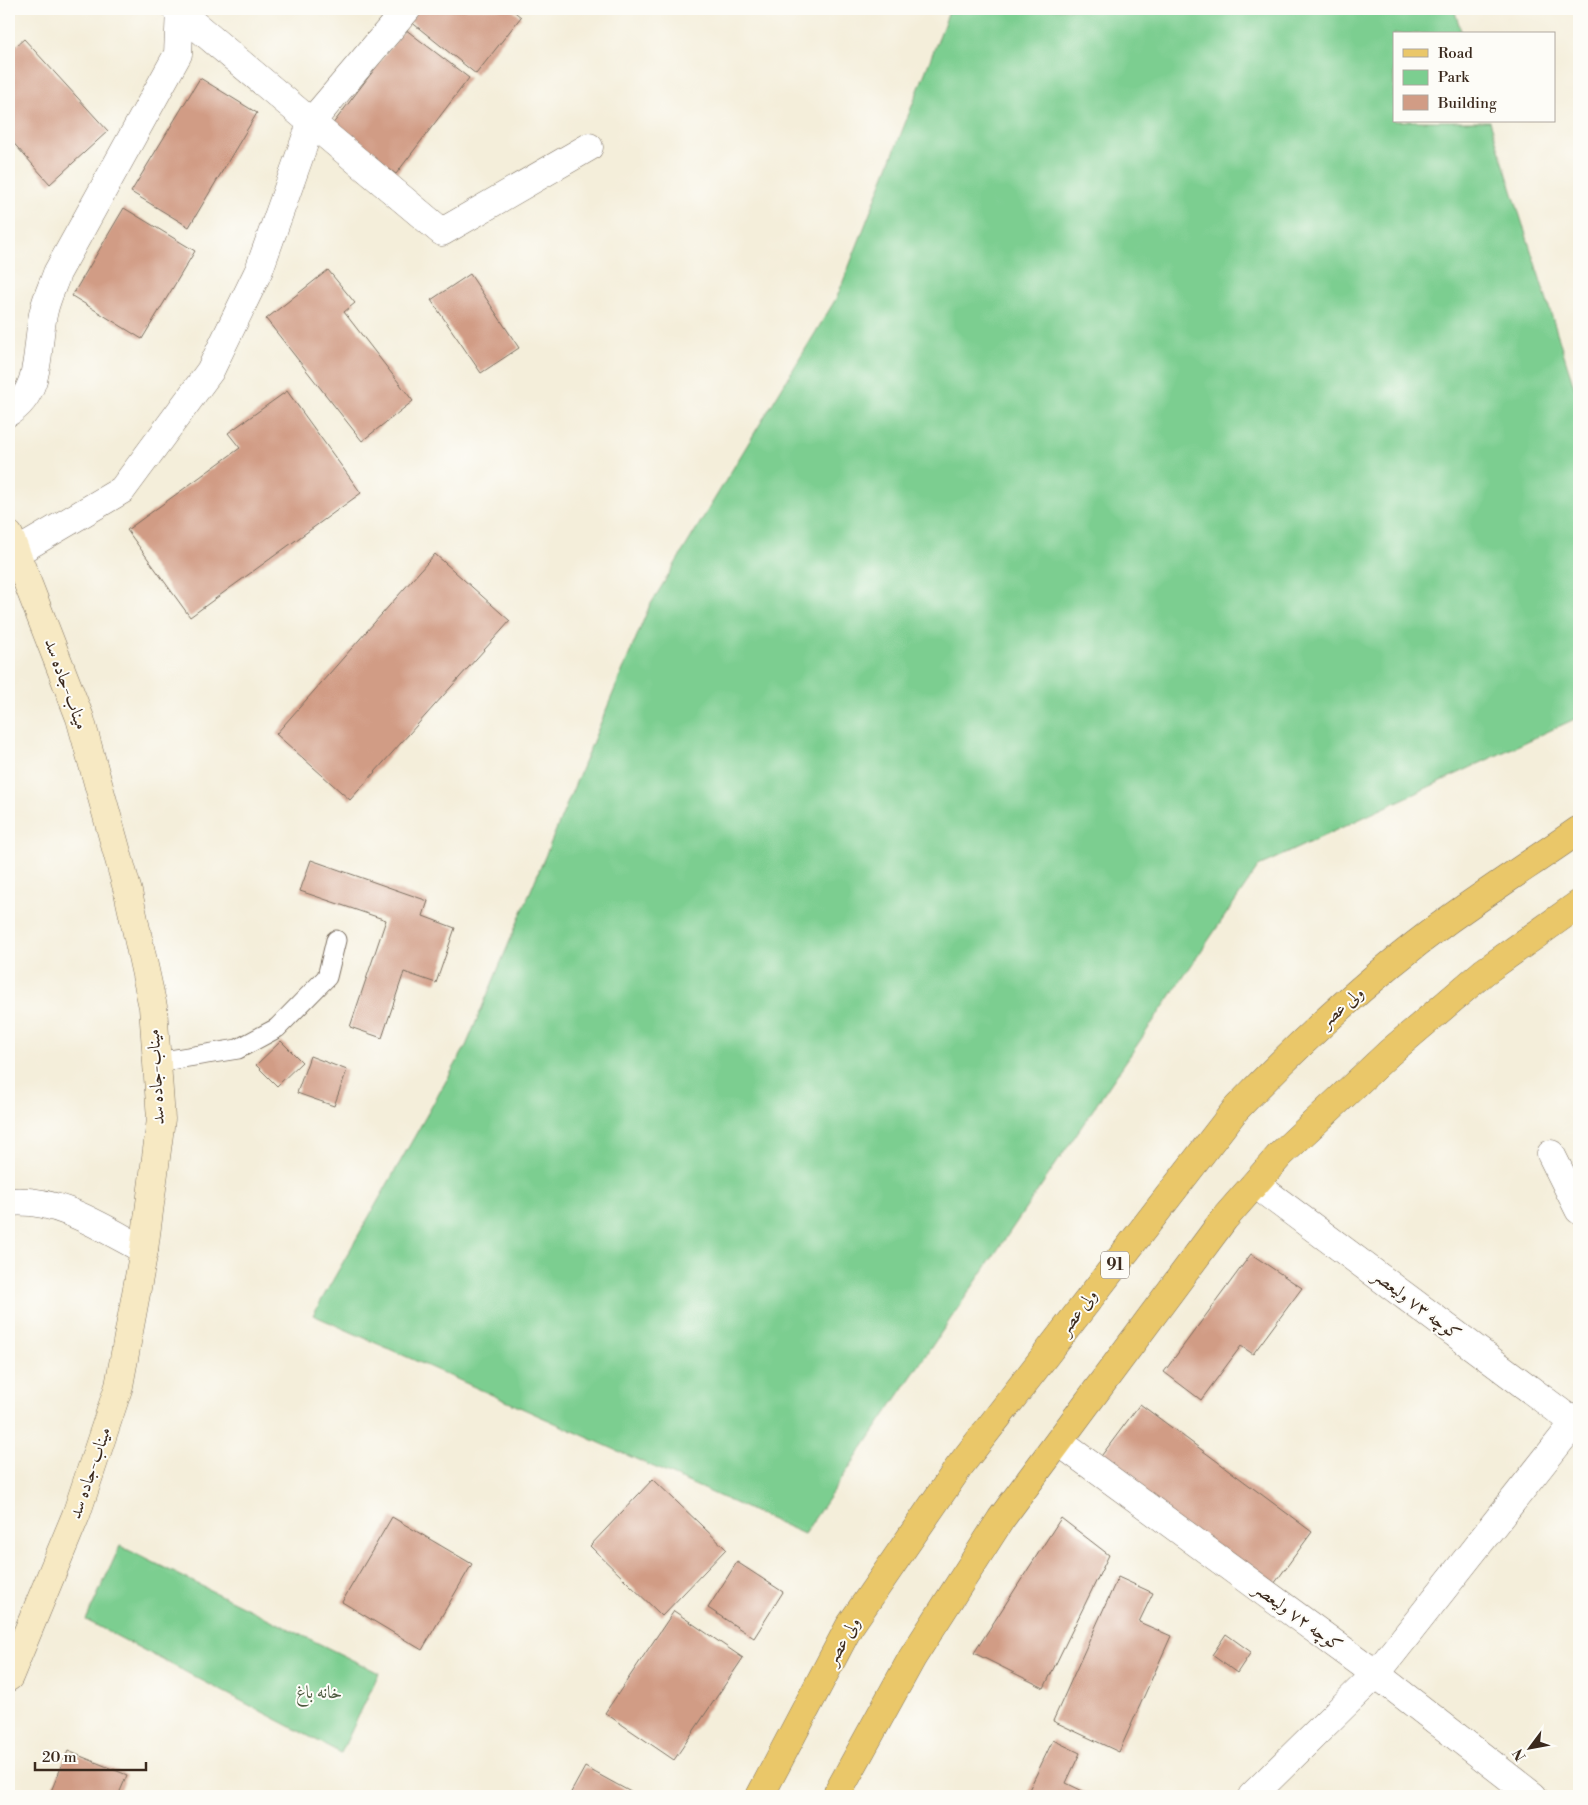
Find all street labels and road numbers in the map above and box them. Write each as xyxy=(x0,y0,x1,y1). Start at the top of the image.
street label: میناب-جاده سد xyxy=(39,635,93,733)
street label: ولی عصر xyxy=(1313,981,1369,1034)
street label: میناب-جاده سد xyxy=(142,1029,170,1125)
road number: 91 xyxy=(1101,1252,1129,1278)
street label: کوچه ۷۳ ولیعصر xyxy=(1366,1263,1466,1347)
street label: ولی عصر xyxy=(1052,1284,1103,1341)
street label: میناب-جاده سد xyxy=(64,1424,116,1522)
street label: کوچه ۷۲ ولیعصر xyxy=(1247,1576,1347,1658)
street label: ولی عصر xyxy=(819,1613,866,1671)

